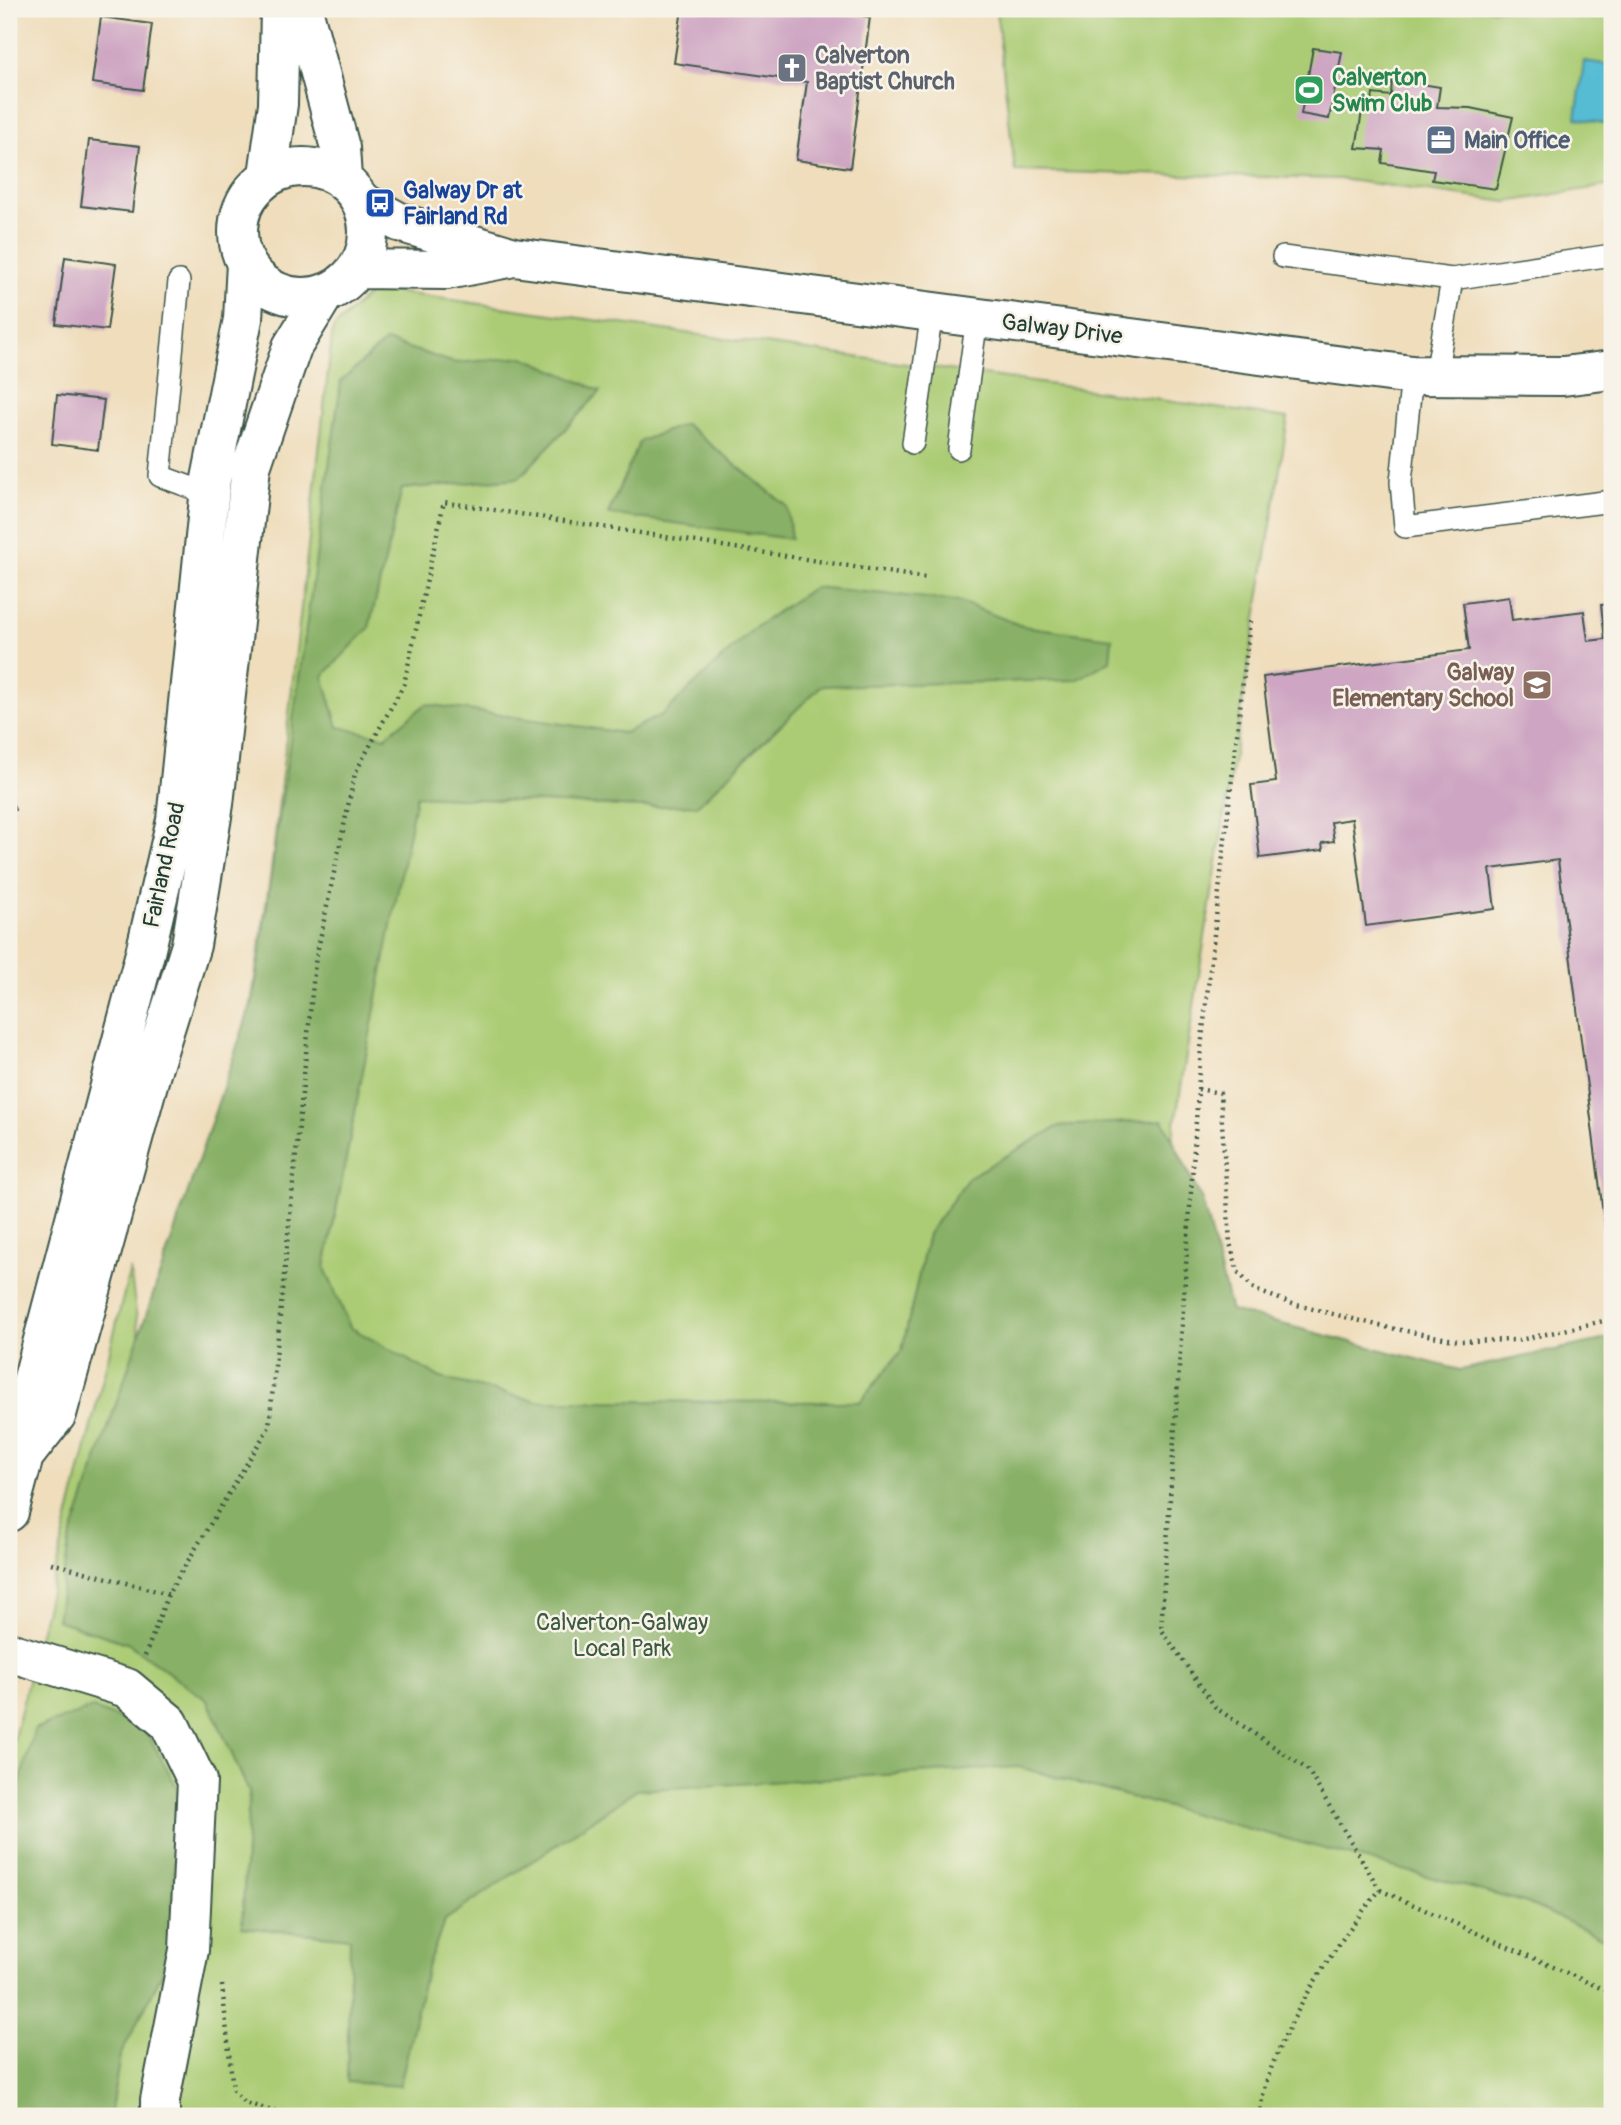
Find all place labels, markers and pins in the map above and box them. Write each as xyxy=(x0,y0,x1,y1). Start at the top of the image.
place label: Calverton Baptist Church xyxy=(815,41,955,96)
church icon: Calverton Baptist Church xyxy=(775,51,809,85)
place label: Calverton Swim Club xyxy=(1332,63,1432,118)
sports icon: Calverton Swim Club xyxy=(1292,73,1326,107)
office icon: Main Office xyxy=(1424,123,1458,157)
place label: Main Office xyxy=(1464,126,1571,155)
place label: Galway Dr at Fairland Rd xyxy=(403,176,523,231)
bus stop icon: Galway Dr at Fairland Rd xyxy=(363,186,397,220)
place label: Galway Elementary School xyxy=(1332,658,1514,713)
school or university icon: Galway Elementary School xyxy=(1520,668,1554,702)

